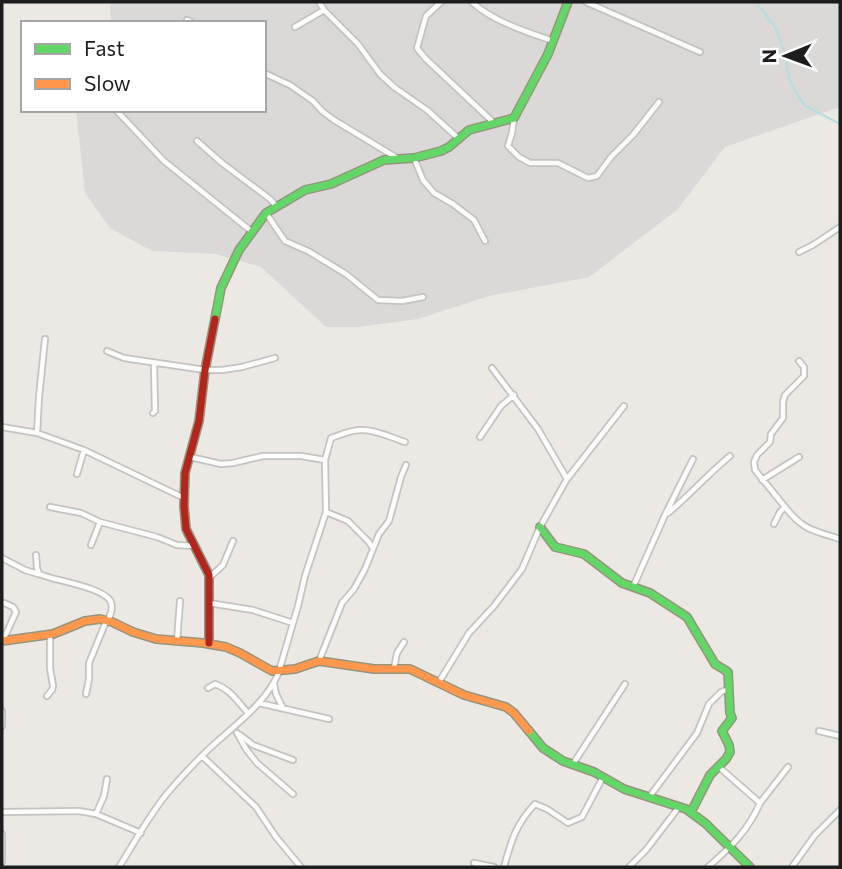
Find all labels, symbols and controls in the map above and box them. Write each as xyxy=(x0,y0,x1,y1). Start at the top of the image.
legend xyxy=(21,21,266,112)
north arrow xyxy=(751,21,821,91)
text: Fast xyxy=(84,35,125,60)
text: N xyxy=(757,49,780,64)
text: Slow xyxy=(84,70,131,95)

